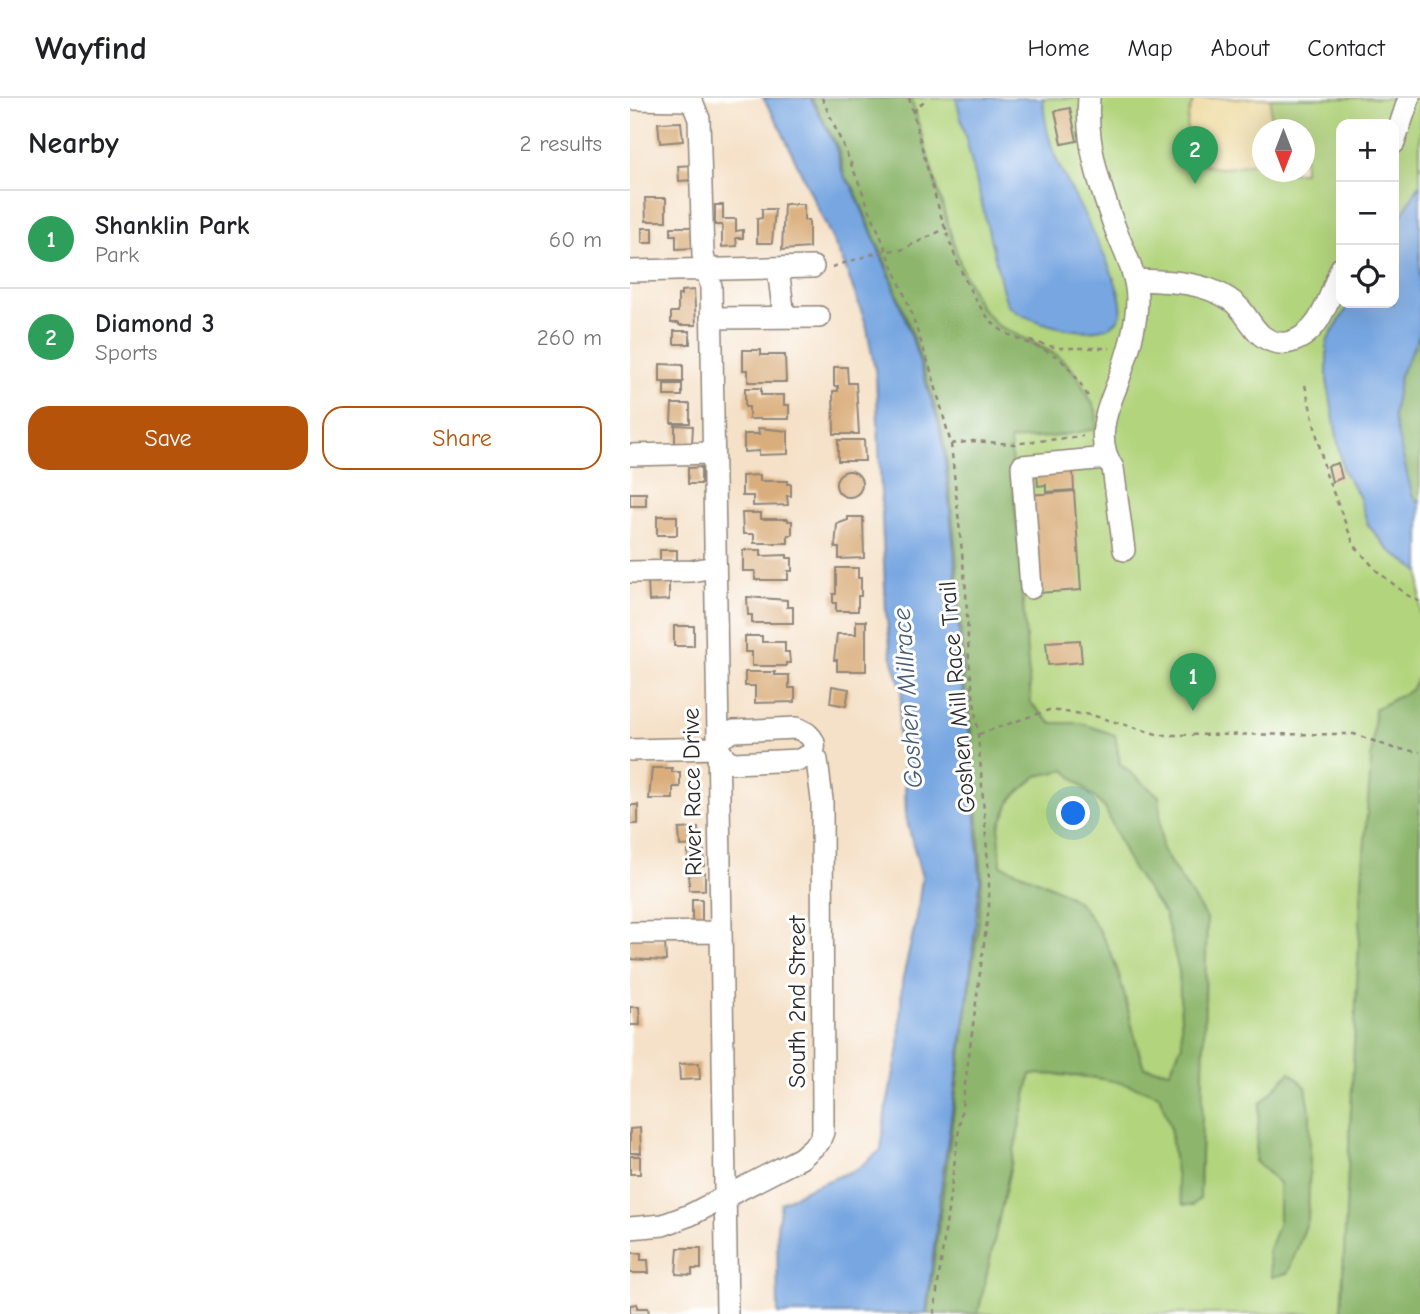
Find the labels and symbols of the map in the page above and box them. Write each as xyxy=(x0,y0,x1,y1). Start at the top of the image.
north arrow xyxy=(1252,119,1315,182)
pin: 2 xyxy=(1172,126,1218,184)
street label: Goshen Mill Race Trail xyxy=(933,580,981,814)
water label: Goshen Millrace xyxy=(887,607,929,789)
pin: 1 xyxy=(1170,653,1216,711)
street label: River Race Drive xyxy=(677,708,707,876)
your location xyxy=(1056,796,1090,830)
street label: South 2nd Street xyxy=(783,915,811,1088)

